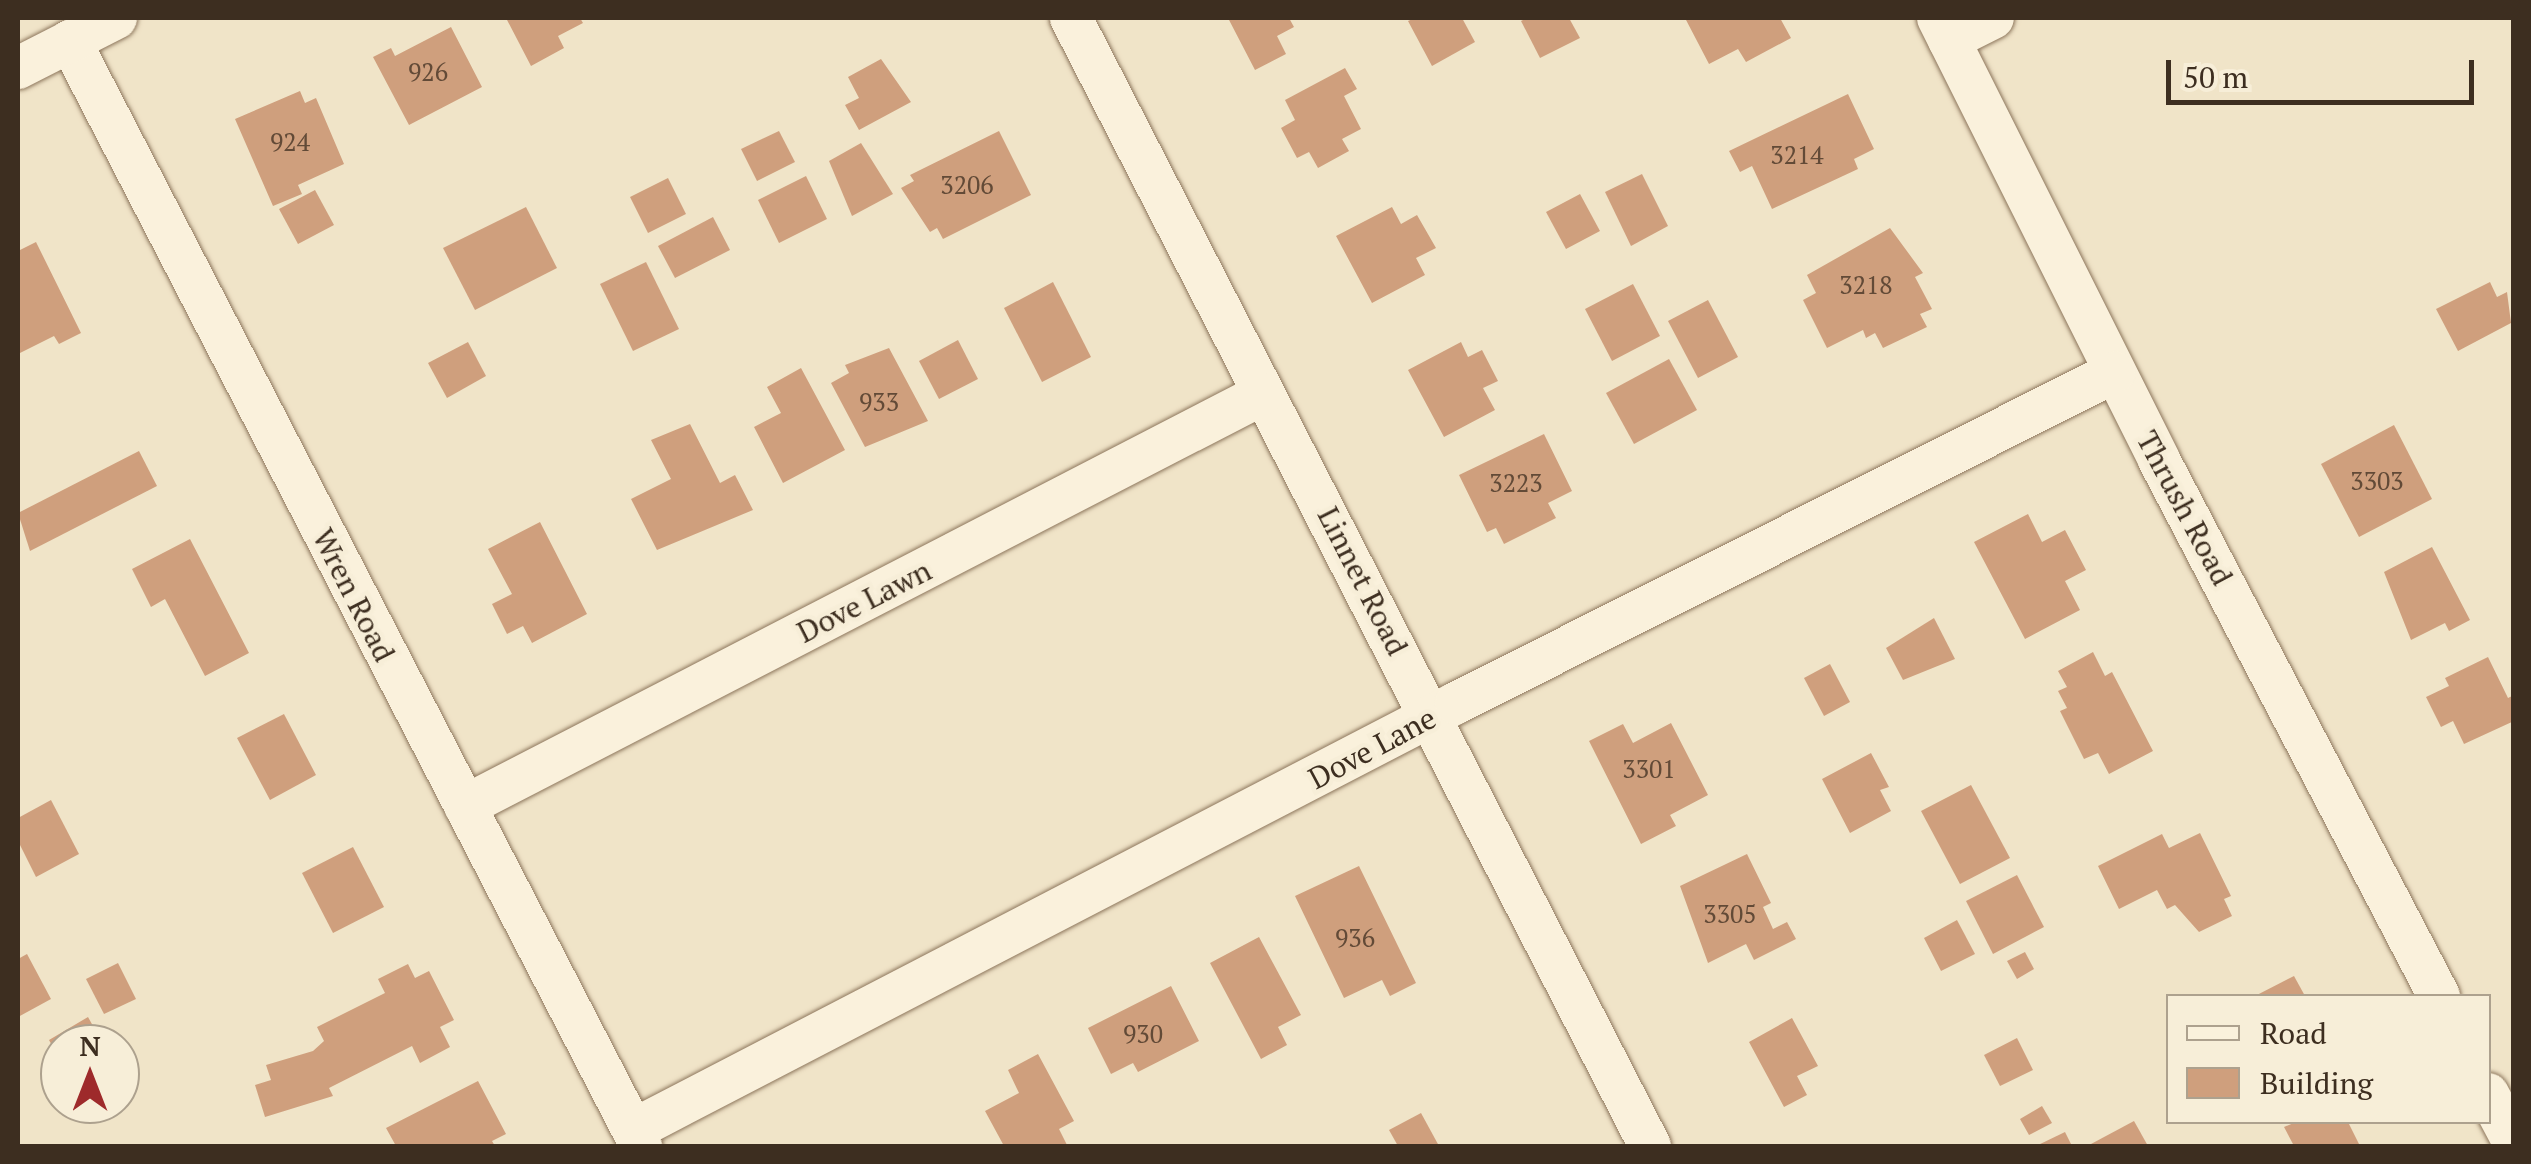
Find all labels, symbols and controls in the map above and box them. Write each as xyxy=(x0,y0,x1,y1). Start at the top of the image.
scale bar xyxy=(2171,40,2478,102)
house number: 926 xyxy=(408,57,448,87)
text: 50 m xyxy=(2183,57,2248,97)
house number: 924 xyxy=(270,127,310,157)
house number: 3214 xyxy=(1770,140,1824,170)
house number: 3206 xyxy=(940,170,994,200)
house number: 3218 xyxy=(1839,270,1893,300)
house number: 933 xyxy=(859,387,899,417)
street label: Thrush Road xyxy=(2129,425,2241,591)
house number: 3303 xyxy=(2350,466,2404,496)
house number: 3223 xyxy=(1489,468,1543,498)
street label: Linnet Road xyxy=(1310,501,1416,661)
street label: Wren Road xyxy=(305,522,403,668)
street label: Dove Lawn xyxy=(791,552,937,650)
street label: Dove Lane xyxy=(1302,700,1442,796)
house number: 3301 xyxy=(1622,754,1676,784)
house number: 3305 xyxy=(1703,899,1757,929)
house number: 936 xyxy=(1335,923,1375,953)
legend xyxy=(2166,994,2491,1124)
text: Road xyxy=(2260,1013,2327,1053)
house number: 930 xyxy=(1123,1019,1163,1049)
north arrow xyxy=(40,1024,140,1124)
text: N xyxy=(79,1027,101,1064)
text: Building xyxy=(2260,1063,2373,1103)

